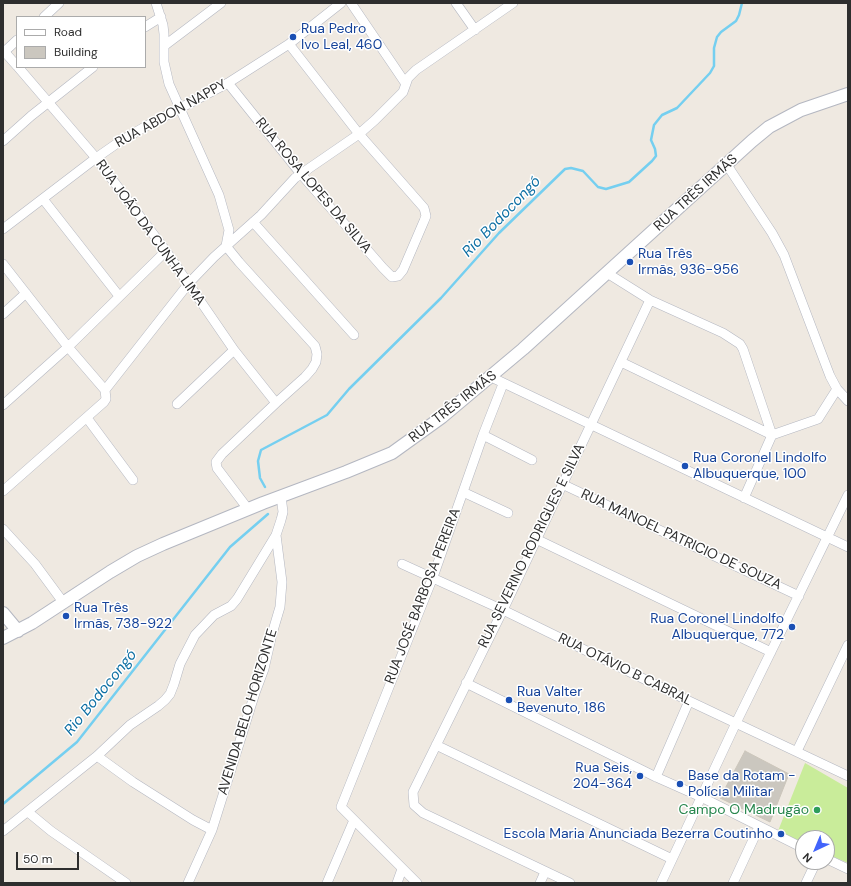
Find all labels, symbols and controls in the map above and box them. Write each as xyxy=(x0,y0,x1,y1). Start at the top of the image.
legend xyxy=(16,16,146,68)
place label: Rua Pedro Ivo Leal, 460 xyxy=(301,21,382,54)
text: Road xyxy=(54,24,82,40)
marker: Rua Pedro Ivo Leal, 460 xyxy=(288,32,298,42)
text: Building xyxy=(54,44,98,60)
street label: RUA ABDON NAPPY xyxy=(112,76,230,152)
street label: RUA ROSA LOPES DA SILVA xyxy=(251,115,375,257)
street label: RUA TRÊS IRMÃS xyxy=(651,151,741,235)
street label: RUA JOÃO DA CUNHA LIMA xyxy=(92,157,208,309)
water label: Rio Bodocongó xyxy=(459,173,545,261)
place label: Rua Três Irmãs, 936-956 xyxy=(638,246,739,278)
marker: Rua Três Irmãs, 936-956 xyxy=(625,257,635,267)
street label: RUA TRÊS IRMÃS xyxy=(406,368,500,446)
street label: RUA SEVERINO RODRIGUES E SILVA xyxy=(475,441,589,651)
place label: Rua Coronel Lindolfo Albuquerque, 100 xyxy=(693,450,827,482)
marker: Rua Coronel Lindolfo Albuquerque, 100 xyxy=(680,461,690,471)
street label: RUA MANOEL PATRICIO DE SOUZA xyxy=(578,486,784,594)
street label: RUA JOSÉ BARBOSA PEREIRA xyxy=(382,506,464,686)
place label: Rua Três Irmãs, 738-922 xyxy=(74,600,172,632)
marker: Rua Três Irmãs, 738-922 xyxy=(61,611,71,621)
place label: Rua Coronel Lindolfo Albuquerque, 772 xyxy=(650,611,784,644)
marker: Rua Coronel Lindolfo Albuquerque, 772 xyxy=(787,622,797,632)
street label: AVENIDA BELO HORIZONTE xyxy=(215,627,281,797)
street label: RUA OTÁVIO B CABRAL xyxy=(555,630,695,710)
water label: Rio Bodocongó xyxy=(61,647,141,739)
place label: Rua Valter Bevenuto, 186 xyxy=(517,684,606,716)
marker: Rua Valter Bevenuto, 186 xyxy=(504,695,514,705)
place label: Rua Seis, 204-364 xyxy=(573,760,632,792)
place label: Base da Rotam - Polícia Militar xyxy=(688,768,796,800)
marker: Rua Seis, 204-364 xyxy=(635,771,645,781)
marker: Base da Rotam - Polícia Militar xyxy=(675,779,685,789)
place label: Campo O Madrugão xyxy=(678,802,809,818)
marker: Campo O Madrugão xyxy=(812,805,822,815)
place label: Escola Maria Anunciada Bezerra Coutinho xyxy=(503,826,773,842)
marker: Escola Maria Anunciada Bezerra Coutinho xyxy=(776,829,786,839)
north arrow xyxy=(795,830,835,870)
scale bar xyxy=(18,844,81,870)
text: N xyxy=(800,850,815,866)
text: 50 m xyxy=(23,851,52,867)

